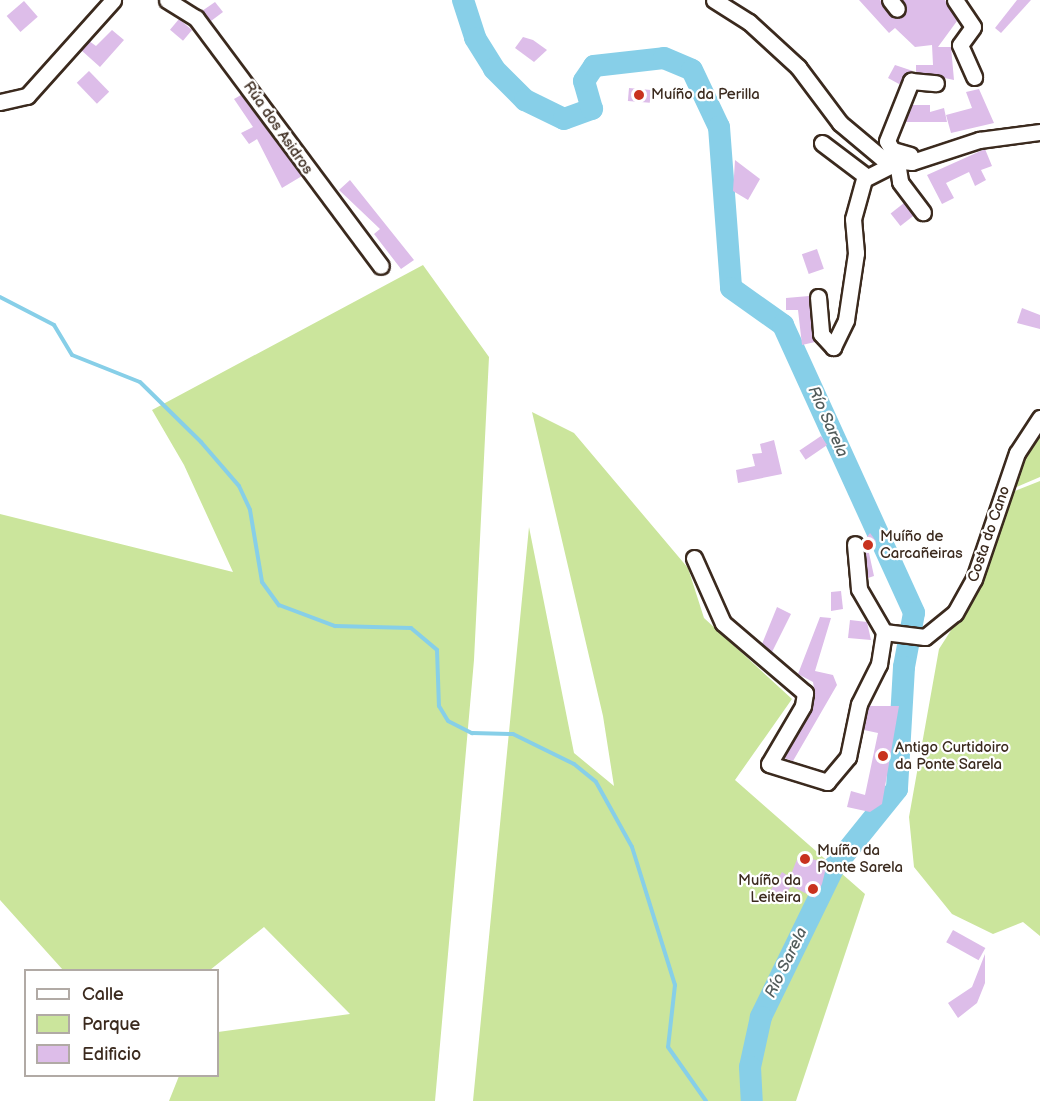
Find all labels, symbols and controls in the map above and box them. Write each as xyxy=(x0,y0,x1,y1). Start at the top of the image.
street label: Rúa dos Asidros xyxy=(239,78,317,178)
place label: Muíño da Perilla xyxy=(651,86,760,104)
marker: Muíño da Perilla xyxy=(632,88,646,102)
water label: Río Sarela xyxy=(803,383,851,461)
street label: Costa do Cano xyxy=(964,484,1014,584)
place label: Muíño de Carcañeiras xyxy=(880,527,963,562)
marker: Muíño de Carcañeiras xyxy=(861,538,875,552)
place label: Antigo Curtidoiro da Ponte Sarela xyxy=(895,738,1009,773)
marker: Antigo Curtidoiro da Ponte Sarela xyxy=(876,749,890,763)
place label: Muíño da Ponte Sarela xyxy=(817,841,903,876)
marker: Muíño da Ponte Sarela xyxy=(798,852,812,866)
place label: Muíño da Leiteira xyxy=(738,871,801,906)
marker: Muíño da Leiteira xyxy=(806,882,820,896)
water label: Río Sarela xyxy=(762,925,812,1001)
legend xyxy=(24,969,219,1077)
text: Calle xyxy=(82,984,124,1005)
text: Parque xyxy=(82,1014,140,1035)
text: Edificio xyxy=(82,1044,141,1065)

